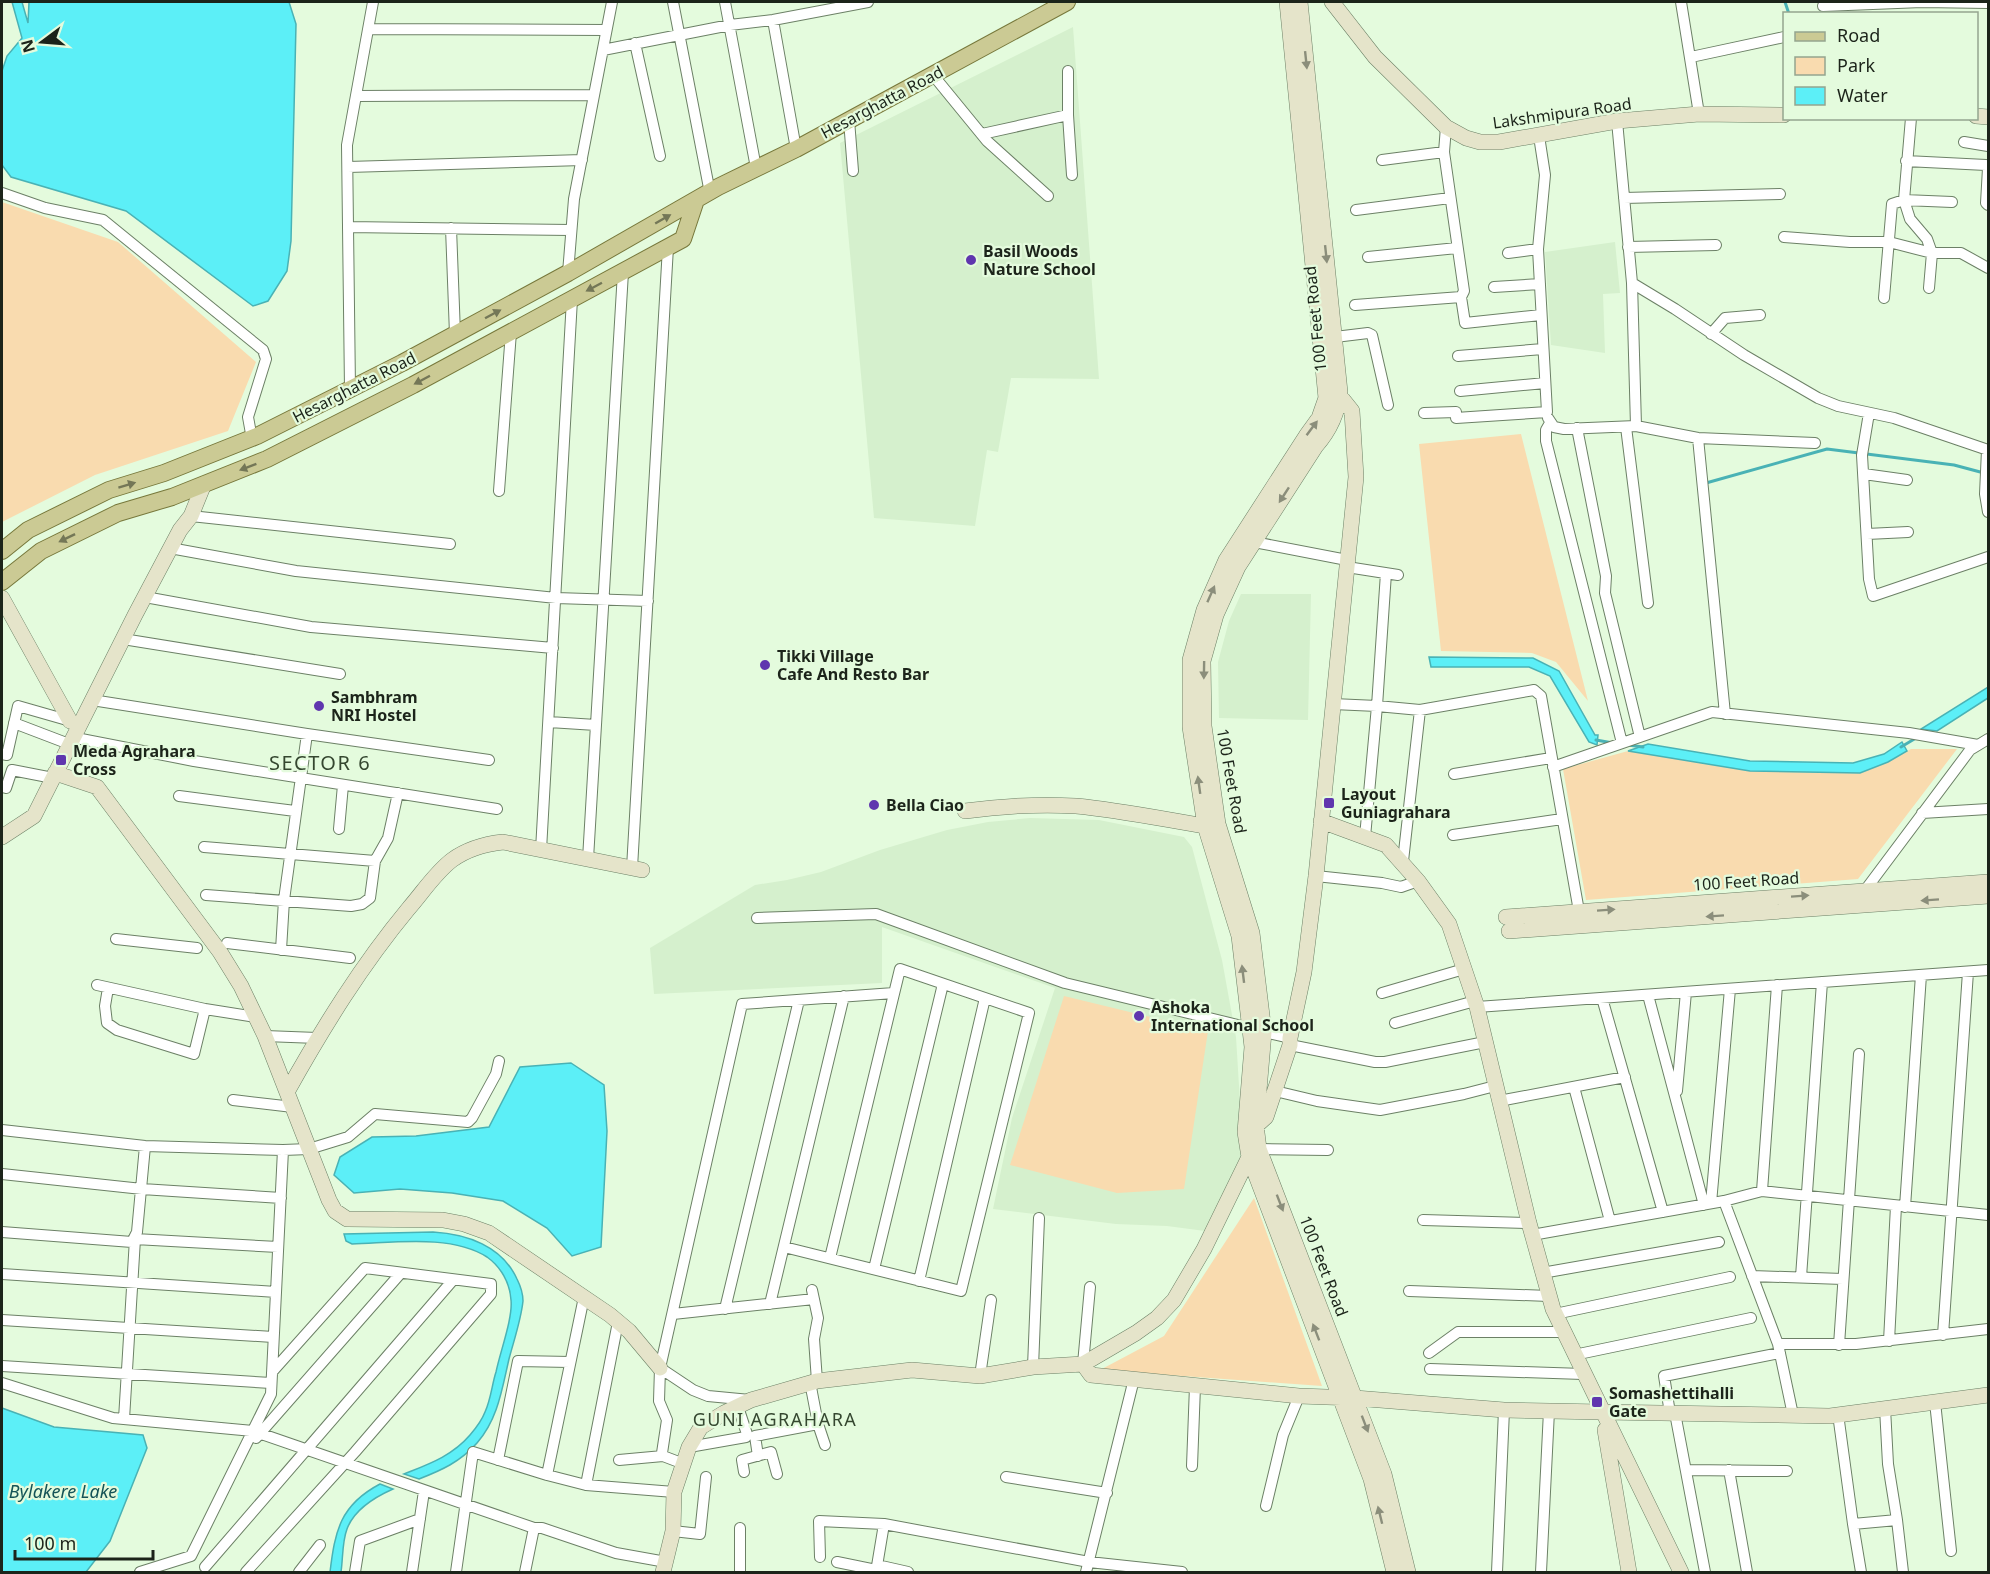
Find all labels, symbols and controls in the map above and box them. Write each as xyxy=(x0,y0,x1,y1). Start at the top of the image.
north arrow xyxy=(12,12,72,72)
legend xyxy=(1783,12,1978,120)
text: Road xyxy=(1837,23,1880,47)
text: N xyxy=(15,37,40,55)
one-way arrow xyxy=(1301,50,1311,69)
text: Park xyxy=(1837,53,1875,77)
street label: Hesarghatta Road xyxy=(817,60,947,144)
text: Water xyxy=(1837,83,1888,107)
street label: Lakshmipura Road xyxy=(1491,92,1633,134)
one-way arrow xyxy=(655,214,672,224)
place label: Basil Woods Nature School xyxy=(983,240,1096,280)
one-way arrow xyxy=(1321,244,1331,263)
marker: Basil Woods Nature School xyxy=(964,253,978,267)
street label: 100 Feet Road xyxy=(1299,265,1331,373)
one-way arrow xyxy=(585,282,602,292)
one-way arrow xyxy=(485,309,502,319)
street label: Hesarghatta Road xyxy=(289,346,419,428)
one-way arrow xyxy=(414,375,431,385)
one-way arrow xyxy=(1306,420,1318,436)
one-way arrow xyxy=(239,463,257,472)
one-way arrow xyxy=(118,479,136,489)
one-way arrow xyxy=(1279,487,1290,503)
one-way arrow xyxy=(58,534,75,543)
one-way arrow xyxy=(1206,585,1216,603)
place label: Tikki Village Cafe And Resto Bar xyxy=(777,645,929,685)
marker: Tikki Village Cafe And Resto Bar xyxy=(758,658,772,672)
one-way arrow xyxy=(1199,661,1209,680)
place label: Sambhram NRI Hostel xyxy=(331,686,418,726)
marker: Sambhram NRI Hostel xyxy=(312,699,326,713)
street label: 100 Feet Road xyxy=(1212,727,1252,835)
place label: Meda Agrahara Cross xyxy=(73,740,196,780)
district label: SECTOR 6 xyxy=(269,749,371,776)
marker: Meda Agrahara Cross xyxy=(54,753,68,767)
one-way arrow xyxy=(1194,775,1203,794)
place label: Layout Guniagrahara xyxy=(1341,783,1451,823)
place label: Bella Ciao xyxy=(886,794,964,816)
marker: Layout Guniagrahara xyxy=(1322,796,1336,810)
marker: Bella Ciao xyxy=(867,798,881,812)
street label: 100 Feet Road xyxy=(1692,866,1800,896)
one-way arrow xyxy=(1791,891,1810,900)
one-way arrow xyxy=(1921,895,1940,905)
one-way arrow xyxy=(1596,905,1615,915)
one-way arrow xyxy=(1705,911,1724,920)
one-way arrow xyxy=(1238,965,1248,984)
place label: Ashoka International School xyxy=(1151,996,1314,1036)
marker: Ashoka International School xyxy=(1132,1009,1146,1023)
one-way arrow xyxy=(1276,1194,1286,1212)
street label: 100 Feet Road xyxy=(1295,1212,1353,1320)
one-way arrow xyxy=(1311,1323,1320,1341)
place label: Somashettihalli Gate xyxy=(1609,1382,1734,1422)
marker: Somashettihalli Gate xyxy=(1590,1395,1604,1409)
district label: GUNI AGRAHARA xyxy=(693,1407,857,1431)
one-way arrow xyxy=(1361,1416,1371,1434)
water label: Bylakere Lake xyxy=(9,1479,117,1503)
one-way arrow xyxy=(1375,1506,1385,1525)
scale bar xyxy=(15,1523,153,1561)
text: 100 m xyxy=(24,1531,76,1555)

